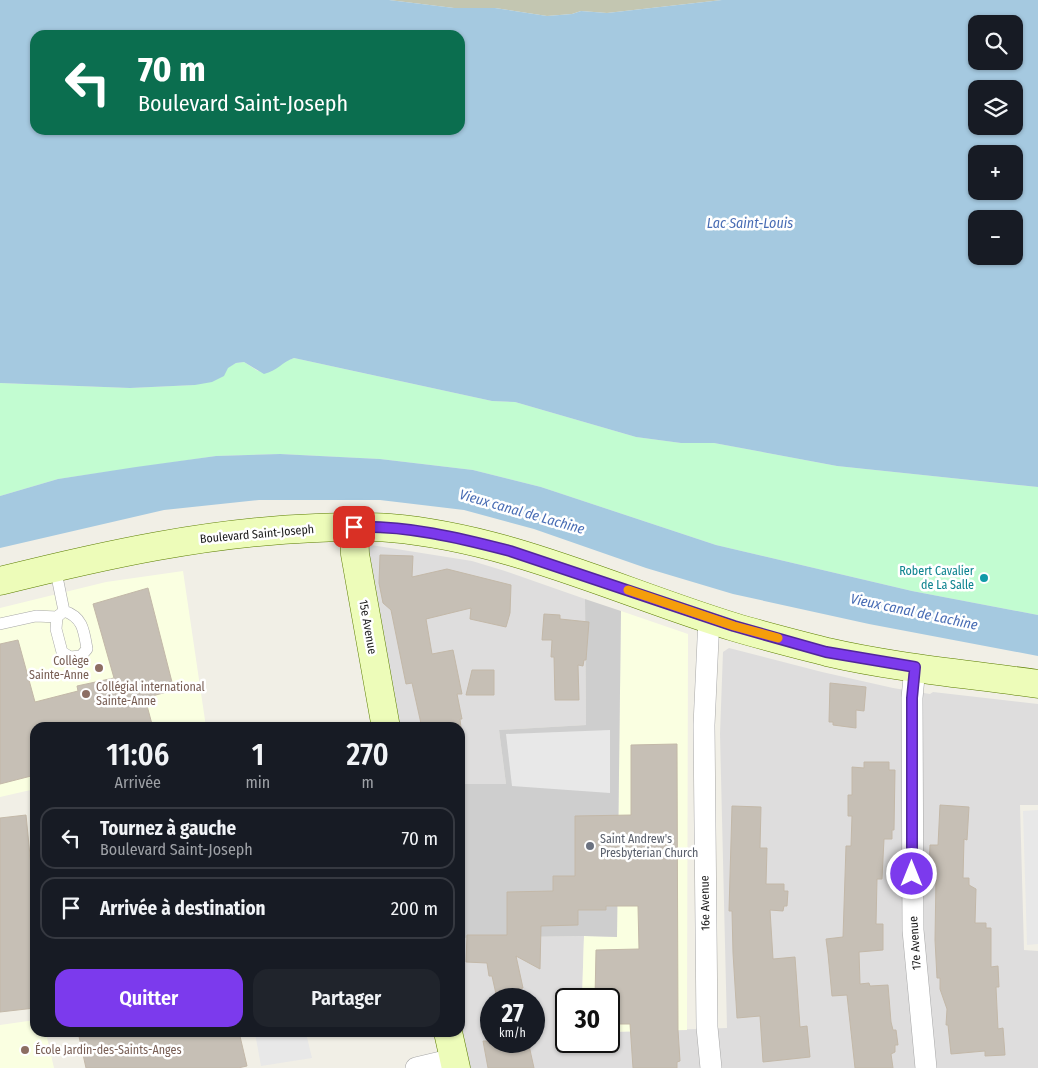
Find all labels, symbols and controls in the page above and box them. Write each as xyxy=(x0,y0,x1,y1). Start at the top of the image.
map controls xyxy=(968,15,1023,265)
button: search xyxy=(968,15,1023,70)
text: 70 m xyxy=(138,48,206,90)
icon: left xyxy=(55,50,120,115)
button: layers xyxy=(968,80,1023,135)
text: Boulevard Saint-Joseph xyxy=(138,90,348,117)
button: + xyxy=(968,145,1023,200)
button: − xyxy=(968,210,1023,265)
water label: Lac Saint-Louis xyxy=(707,215,793,232)
water label: Vieux canal de Lachine xyxy=(457,486,587,538)
pin xyxy=(333,506,375,548)
icon: arrive xyxy=(340,513,368,541)
street label: Boulevard Saint-Joseph xyxy=(199,522,315,546)
place label: Robert Cavalier de La Salle xyxy=(899,564,975,592)
marker: Robert Cavalier de La Salle xyxy=(978,572,990,584)
water label: Vieux canal de Lachine xyxy=(849,590,979,634)
street label: 15e Avenue xyxy=(356,599,380,655)
place label: Collège Sainte-Anne xyxy=(29,654,89,682)
marker: Collège Sainte-Anne xyxy=(93,662,105,674)
place label: Collégial international Sainte-Anne xyxy=(96,680,205,708)
marker: Collégial international Sainte-Anne xyxy=(80,688,92,700)
text: 11:06 xyxy=(106,737,169,773)
text: 1 xyxy=(252,737,264,773)
text: 270 xyxy=(347,737,389,773)
text: Arrivée xyxy=(115,773,161,792)
text: min xyxy=(246,773,270,792)
text: m xyxy=(361,773,374,792)
text: Tournez à gauche xyxy=(100,817,236,840)
icon: left xyxy=(57,824,85,852)
text: 70 m xyxy=(402,827,438,850)
place label: Saint Andrew's Presbyterian Church xyxy=(600,832,698,860)
text: Boulevard Saint-Joseph xyxy=(100,840,253,859)
marker: Saint Andrew's Presbyterian Church xyxy=(584,840,596,852)
position arrow xyxy=(885,847,937,899)
street label: 16e Avenue xyxy=(698,875,712,931)
icon: arrive xyxy=(57,894,85,922)
text: Arrivée à destination xyxy=(100,897,266,920)
text: 200 m xyxy=(391,897,438,920)
street label: 17e Avenue xyxy=(906,916,924,970)
button: Quitter xyxy=(55,969,243,1027)
button: Partager xyxy=(253,969,440,1027)
speed limit sign: 30 xyxy=(555,988,620,1053)
text: 27 xyxy=(501,999,524,1029)
text: km/h xyxy=(499,1026,526,1040)
place label: École Jardin-des-Saints-Anges xyxy=(35,1042,182,1057)
marker: École Jardin-des-Saints-Anges xyxy=(19,1044,31,1056)

